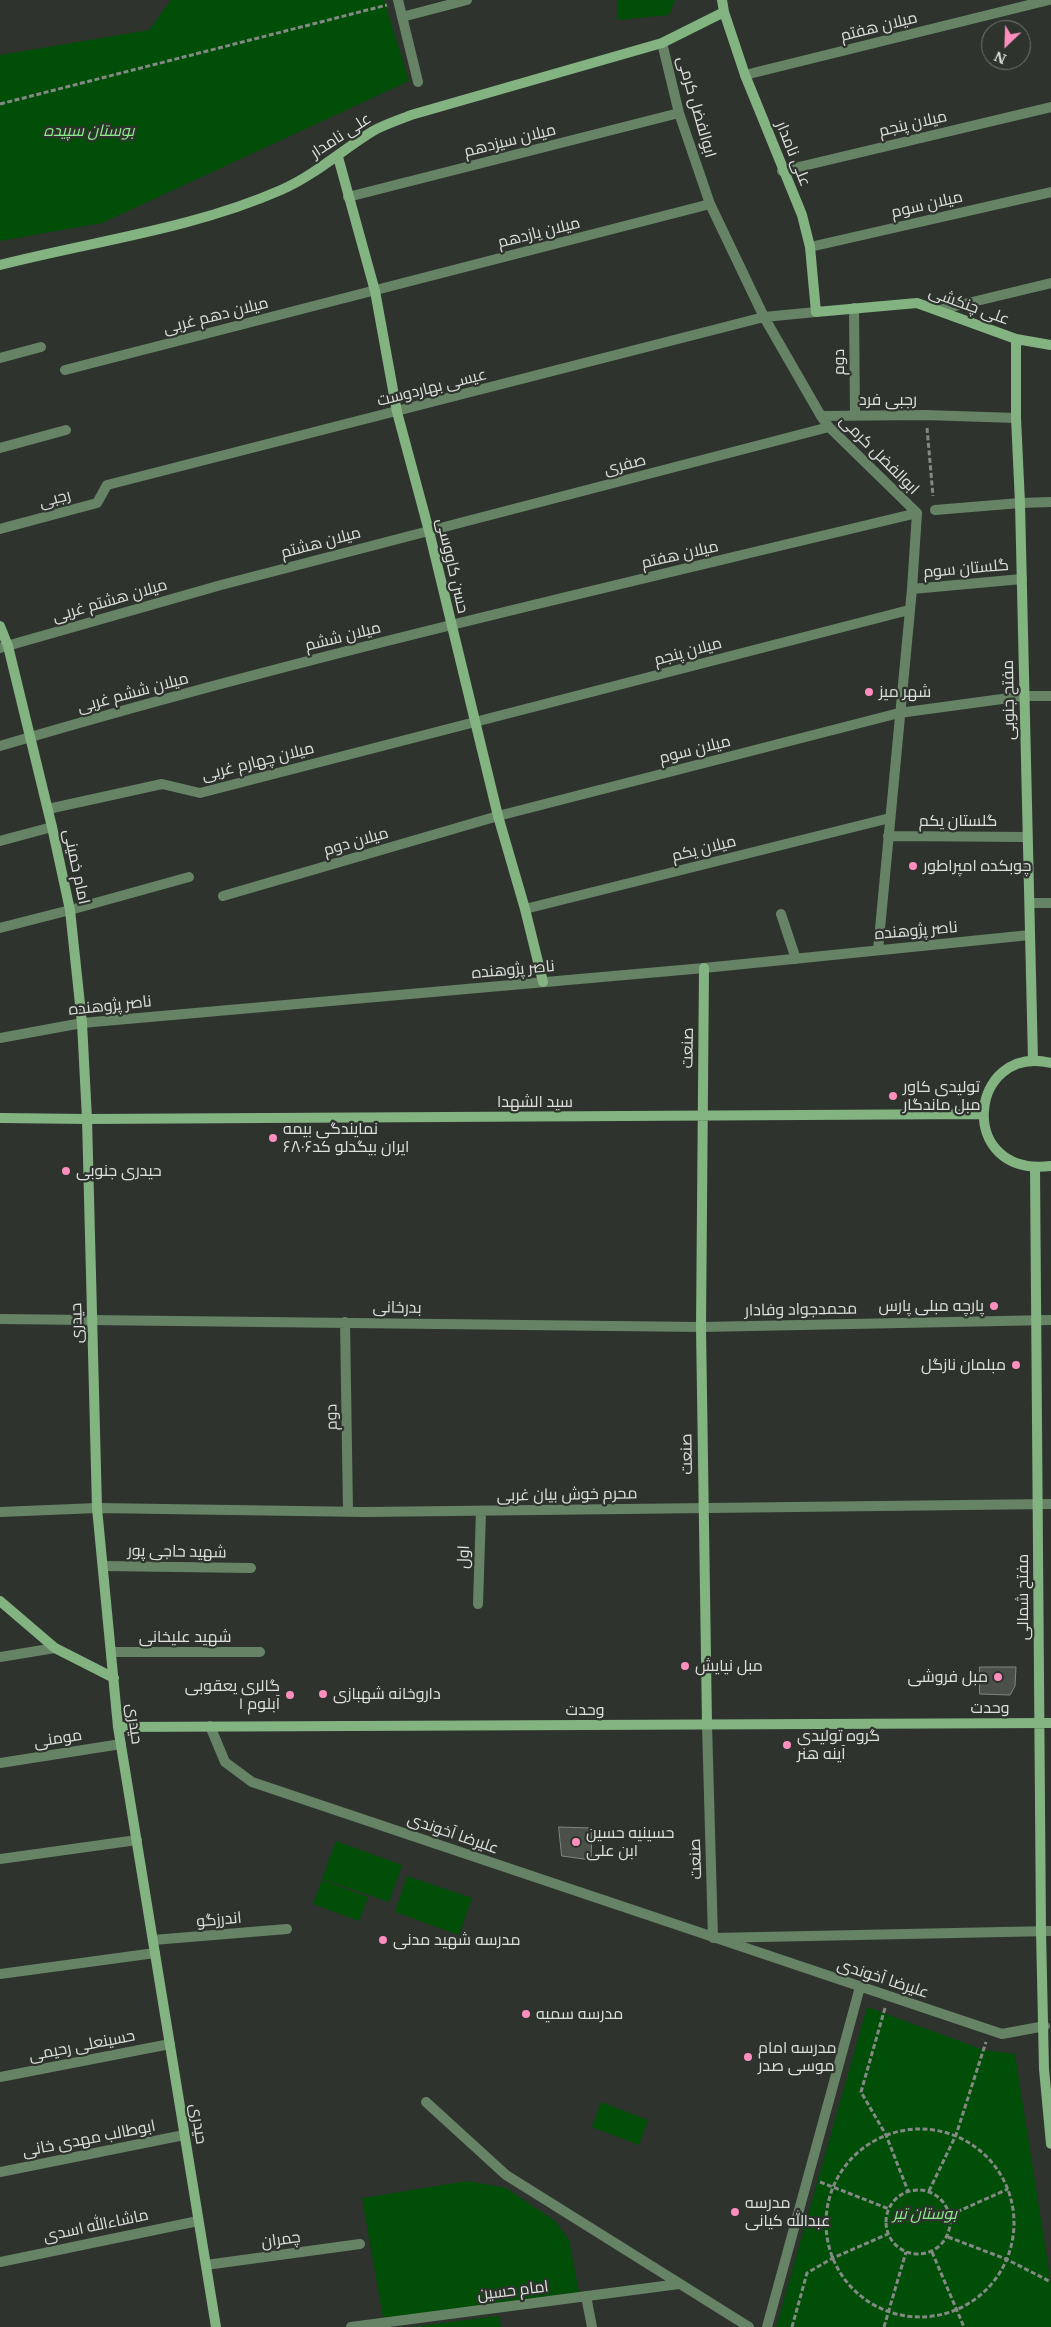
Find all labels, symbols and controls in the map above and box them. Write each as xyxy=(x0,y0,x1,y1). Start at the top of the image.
street label: میلان هفتم xyxy=(839,8,919,46)
north arrow xyxy=(981,20,1031,70)
text: N xyxy=(992,47,1009,68)
street label: ابوالفضل کرمی xyxy=(672,54,720,160)
street label: میلان پنجم xyxy=(877,107,949,141)
street label: علی نامدار xyxy=(307,109,375,163)
street label: علی نامدار xyxy=(771,119,815,189)
street label: میلان سیزدهم xyxy=(462,120,558,162)
park label: بوستان سپیده xyxy=(44,121,134,141)
street label: میلان سوم xyxy=(889,187,965,223)
street label: میلان یازدهم xyxy=(496,213,582,253)
street label: علی چنکشی xyxy=(926,283,1012,329)
street label: میلان دهم غربی xyxy=(161,294,271,338)
street label: دوم xyxy=(829,349,849,375)
street label: عیسی بهاردوست xyxy=(375,365,489,411)
street label: رجبی فرد xyxy=(859,390,917,410)
street label: ابوالفضل کرمی xyxy=(835,411,923,499)
street label: صفری xyxy=(602,451,648,479)
street label: رجبی xyxy=(37,486,73,512)
street label: حسن کاووسی xyxy=(432,517,472,615)
street label: میلان هشتم xyxy=(279,523,363,563)
street label: میلان هفتم xyxy=(640,537,720,573)
street label: گلستان سوم xyxy=(922,556,1010,582)
street label: میلان هشتم غربی xyxy=(50,575,170,627)
street label: میلان ششم xyxy=(303,618,383,656)
street label: میلان پنجم xyxy=(652,634,724,670)
street label: مفتح جنوبی xyxy=(999,660,1019,740)
street label: میلان ششم غربی xyxy=(75,669,191,717)
place label: شهر میز xyxy=(879,682,931,702)
marker: شهر میز xyxy=(863,686,875,698)
street label: میلان سوم xyxy=(657,732,733,768)
street label: میلان چهارم غربی xyxy=(200,739,316,785)
street label: گلستان یکم xyxy=(919,811,997,831)
street label: میلان دوم xyxy=(321,824,391,860)
street label: امام خمینی xyxy=(59,828,93,906)
street label: میلان یکم xyxy=(670,832,738,866)
place label: چوبکده امپراطور xyxy=(923,856,1031,876)
marker: چوبکده امپراطور xyxy=(907,860,919,872)
street label: ناصر پژوهنده xyxy=(874,918,958,944)
street label: ناصر پژوهنده xyxy=(471,957,555,983)
street label: ناصر پژوهنده xyxy=(68,992,152,1020)
street label: صنعت xyxy=(678,1027,698,1069)
place label: تولیدی کاور مبل ماندگار xyxy=(903,1077,981,1115)
marker: تولیدی کاور مبل ماندگار xyxy=(887,1090,899,1102)
street label: سید الشهدا xyxy=(497,1092,573,1112)
place label: نمایندگی بیمه ایران بیگدلو کد۶۸۰۶ xyxy=(283,1119,409,1157)
marker: نمایندگی بیمه ایران بیگدلو کد۶۸۰۶ xyxy=(267,1132,279,1144)
place label: حیدری جنوبی xyxy=(76,1161,162,1181)
marker: حیدری جنوبی xyxy=(60,1165,72,1177)
place label: پارچه مبلی پارس xyxy=(878,1296,984,1316)
street label: بدرخانی xyxy=(372,1298,422,1318)
street label: محمدجواد وفادار xyxy=(745,1299,857,1321)
marker: پارچه مبلی پارس xyxy=(988,1300,1000,1312)
street label: حیدری xyxy=(67,1302,87,1344)
place label: مبلمان نازگل xyxy=(921,1355,1006,1375)
marker: مبلمان نازگل xyxy=(1010,1359,1022,1371)
street label: دوم xyxy=(322,1404,342,1430)
street label: صنعت xyxy=(677,1433,697,1475)
street label: محرم خوش بیان غربی xyxy=(497,1484,637,1506)
street label: شهید حاجی پور xyxy=(127,1542,227,1562)
street label: اول xyxy=(454,1545,474,1569)
street label: مفتح شمالی xyxy=(1013,1554,1033,1640)
street label: شهید علیخانی xyxy=(139,1627,231,1647)
place label: مبل نیایش xyxy=(695,1656,763,1676)
marker: مبل نیایش xyxy=(679,1660,691,1672)
place label: مبل فروشی xyxy=(907,1667,988,1687)
marker: مبل فروشی xyxy=(992,1671,1004,1683)
place label: گالری یعقوبی آبلوم ۱ xyxy=(185,1676,280,1714)
place label: داروخانه شهبازی xyxy=(333,1684,441,1704)
marker: داروخانه شهبازی xyxy=(317,1688,329,1700)
marker: گالری یعقوبی آبلوم ۱ xyxy=(284,1689,296,1701)
street label: وحدت xyxy=(971,1698,1009,1718)
street label: وحدت xyxy=(566,1700,604,1720)
street label: حیدری xyxy=(122,1703,146,1745)
street label: مومنی xyxy=(32,1726,84,1752)
place label: گروه تولیدی آینه هنر xyxy=(797,1726,880,1764)
marker: گروه تولیدی آینه هنر xyxy=(781,1739,793,1751)
street label: علیرضا آخوندی xyxy=(405,1809,501,1859)
place label: حسینیه حسین ابن علی xyxy=(586,1823,674,1861)
marker: حسینیه حسین ابن علی xyxy=(570,1836,582,1848)
street label: صنعت xyxy=(686,1838,706,1880)
street label: اندرزگو xyxy=(195,1908,243,1932)
place label: مدرسه شهید مدنی xyxy=(393,1930,520,1950)
marker: مدرسه شهید مدنی xyxy=(377,1934,389,1946)
street label: علیرضا آخوندی xyxy=(835,1955,931,2003)
place label: مدرسه سمیه xyxy=(536,2004,623,2024)
marker: مدرسه سمیه xyxy=(520,2008,532,2020)
street label: حسینعلی رحیمی xyxy=(27,2026,137,2066)
place label: مدرسه امام موسی صدر xyxy=(758,2038,837,2076)
marker: مدرسه امام موسی صدر xyxy=(742,2051,754,2063)
street label: حیدری xyxy=(185,2102,211,2146)
street label: ابوطالب مهدی خانی xyxy=(21,2117,157,2161)
place label: مدرسه عبدالله کیانی xyxy=(745,2193,831,2231)
park label: بوستان تیر xyxy=(893,2204,957,2224)
street label: ماشاءالله اسدی xyxy=(42,2205,150,2247)
marker: مدرسه عبدالله کیانی xyxy=(729,2206,741,2218)
street label: چمران xyxy=(260,2228,302,2252)
street label: امام حسین xyxy=(476,2277,550,2305)

